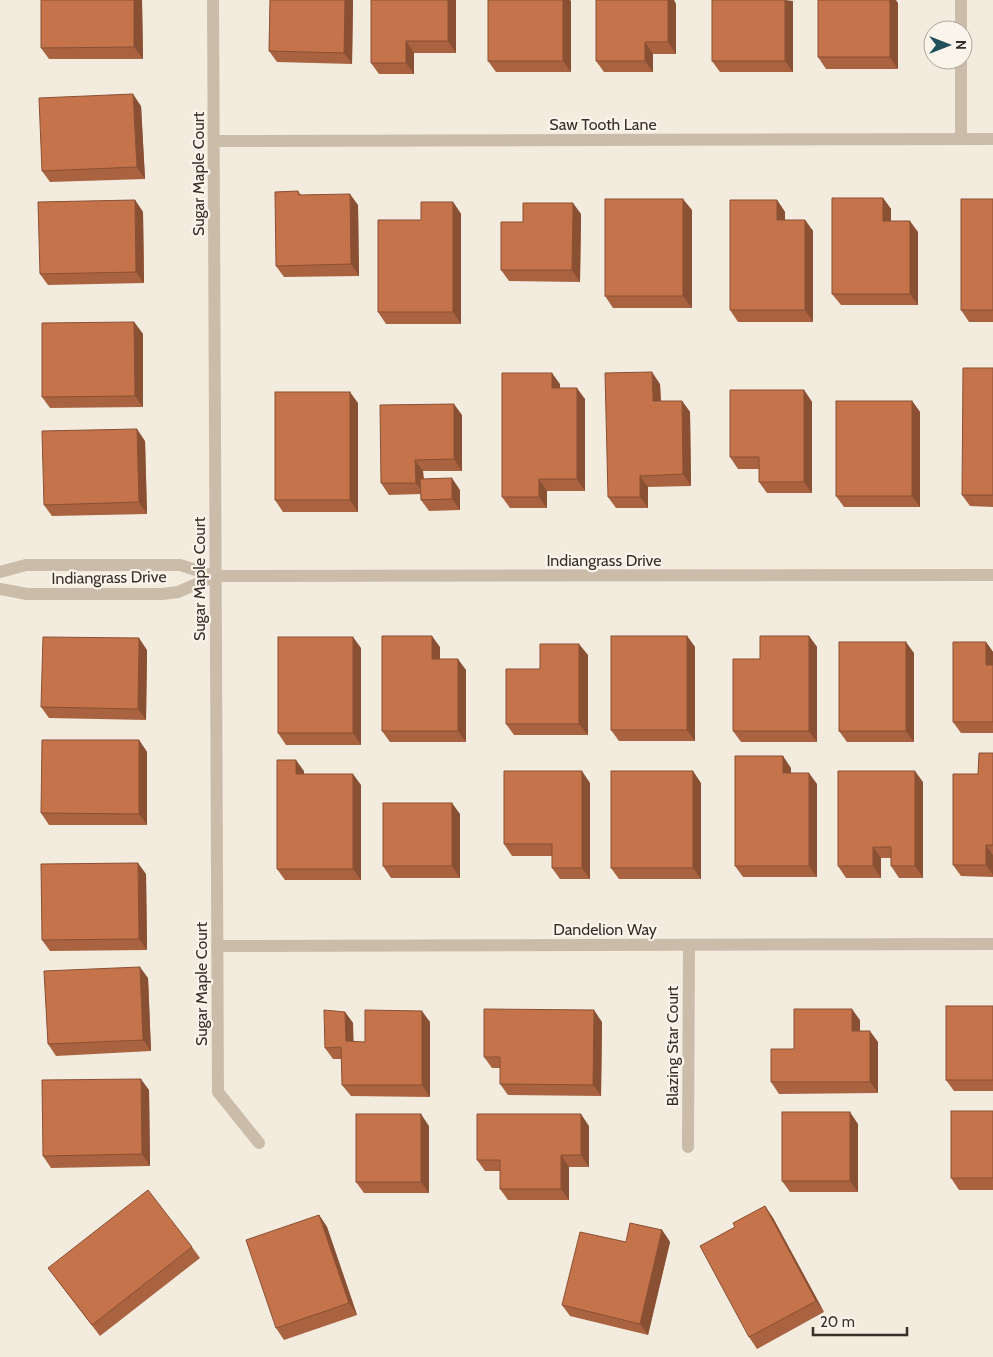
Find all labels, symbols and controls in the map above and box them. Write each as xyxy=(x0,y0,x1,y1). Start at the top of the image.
north arrow xyxy=(923,20,973,70)
text: N xyxy=(952,40,970,50)
street label: Sugar Maple Court xyxy=(189,111,208,236)
street label: Saw Tooth Lane xyxy=(549,115,657,134)
street label: Sugar Maple Court xyxy=(190,516,209,641)
street label: Indiangrass Drive xyxy=(546,551,662,570)
street label: Indiangrass Drive xyxy=(51,567,167,588)
street label: Dandelion Way xyxy=(553,920,657,939)
street label: Sugar Maple Court xyxy=(192,921,211,1046)
street label: Blazing Star Court xyxy=(663,985,682,1106)
scale bar xyxy=(813,1304,907,1336)
text: 20 m xyxy=(820,1313,855,1331)

